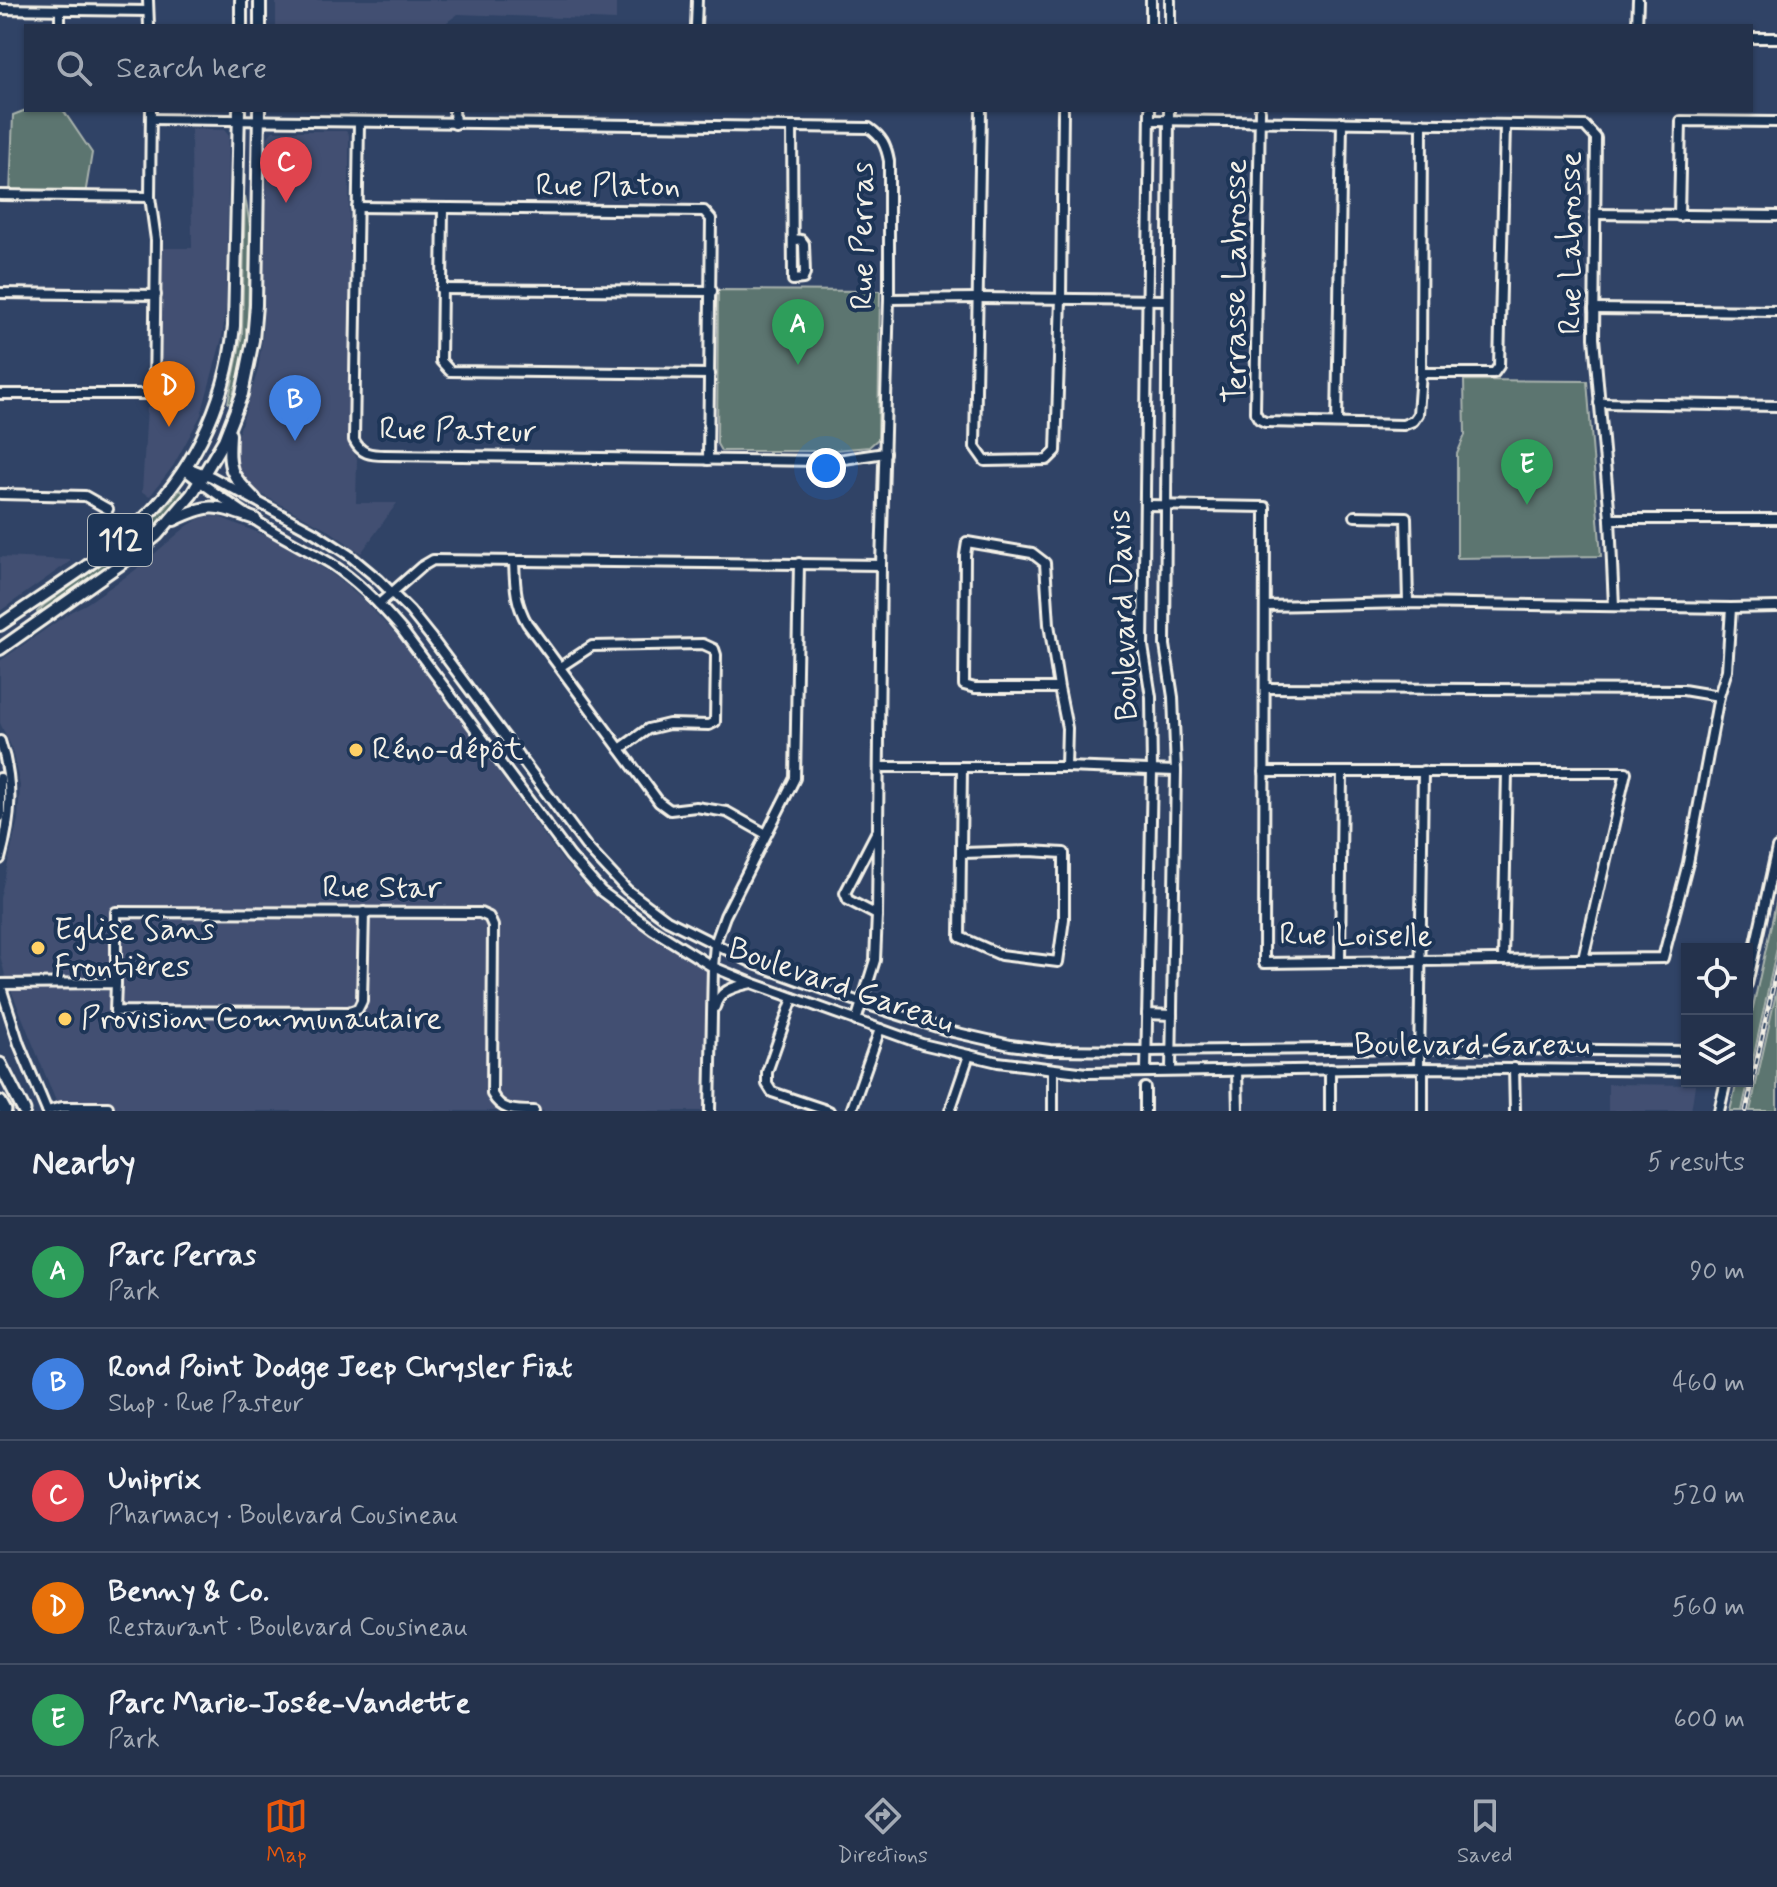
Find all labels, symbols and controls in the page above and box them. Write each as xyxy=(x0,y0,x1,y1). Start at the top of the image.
search box xyxy=(24,24,1753,112)
icon: search xyxy=(52,46,96,90)
text: Search here xyxy=(116,49,267,88)
pin: C xyxy=(260,137,312,203)
street label: Rue Labrosse xyxy=(1550,151,1592,335)
street label: Terrasse Labrosse xyxy=(1215,159,1257,403)
street label: Rue Perras xyxy=(842,162,884,310)
street label: Rue Platon xyxy=(536,165,680,207)
pin: A xyxy=(772,299,824,365)
pin: D xyxy=(143,361,195,427)
pin: B xyxy=(269,375,321,441)
street label: Rue Pasteur xyxy=(379,409,537,453)
pin: E xyxy=(1501,439,1553,505)
your location xyxy=(806,448,846,488)
street label: Boulevard Davis xyxy=(1099,508,1149,722)
road number: 112 xyxy=(88,514,152,566)
place label: Réno-dépôt xyxy=(372,729,523,771)
marker: Réno-dépôt xyxy=(347,741,365,759)
street label: Rue Star xyxy=(322,867,442,909)
place label: Eglise Sans Frontières xyxy=(54,909,215,988)
street label: Rue Loiselle xyxy=(1279,914,1433,958)
street label: Boulevard Gareau xyxy=(723,928,959,1044)
marker: Eglise Sans Frontières xyxy=(29,939,47,957)
map controls xyxy=(1681,943,1753,1087)
button: locate xyxy=(1681,943,1753,1015)
place label: Provision Communautaire xyxy=(81,998,442,1040)
marker: Provision Communautaire xyxy=(56,1010,74,1028)
button: layers xyxy=(1681,1015,1753,1087)
street label: Boulevard Gareau xyxy=(1354,1024,1590,1066)
text: Nearby xyxy=(32,1141,136,1186)
text: 5 results xyxy=(1647,1146,1745,1180)
text: Parc Perras xyxy=(108,1236,256,1275)
text: A xyxy=(49,1255,67,1289)
text: 90 m xyxy=(1690,1255,1745,1289)
text: Park xyxy=(108,1275,160,1309)
text: Rond Point Dodge Jeep Chrysler Fiat xyxy=(108,1348,572,1387)
text: B xyxy=(50,1367,66,1401)
text: 460 m xyxy=(1672,1367,1745,1401)
text: Shop · Rue Pasteur xyxy=(108,1387,304,1421)
text: Uniprix xyxy=(108,1460,201,1499)
text: C xyxy=(49,1479,67,1513)
text: 520 m xyxy=(1672,1479,1745,1513)
text: Pharmacy · Boulevard Cousineau xyxy=(108,1499,458,1533)
text: Benny & Co. xyxy=(108,1572,269,1611)
text: D xyxy=(49,1591,67,1625)
text: 560 m xyxy=(1672,1591,1745,1625)
text: Restaurant · Boulevard Cousineau xyxy=(108,1611,468,1645)
text: Parc Marie-Josée-Vandette xyxy=(108,1684,470,1723)
text: E xyxy=(50,1703,66,1737)
text: 600 m xyxy=(1673,1703,1745,1737)
text: Park xyxy=(108,1723,160,1757)
tab: Map xyxy=(264,1794,308,1870)
tab: Directions xyxy=(837,1794,928,1870)
tab: Saved xyxy=(1457,1794,1512,1870)

